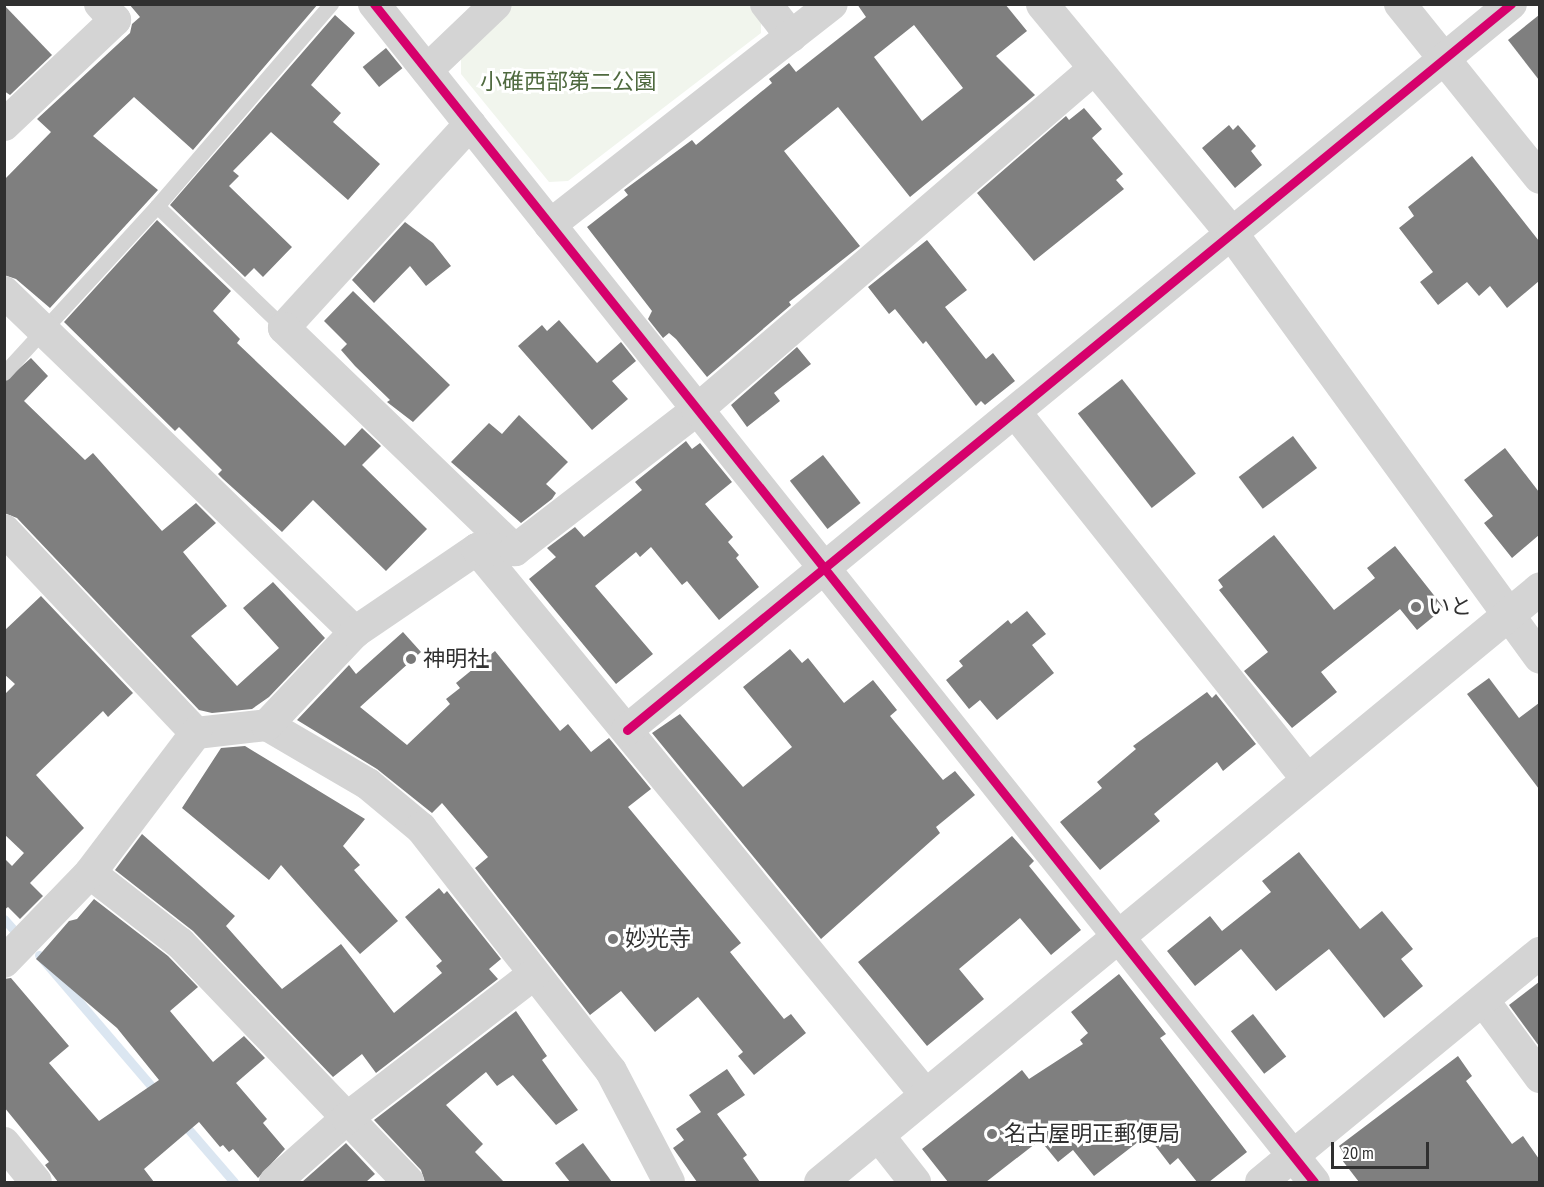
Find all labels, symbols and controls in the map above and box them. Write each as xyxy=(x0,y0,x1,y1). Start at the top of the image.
park label: 小碓西部第二公園 xyxy=(480,69,656,95)
place label: いと xyxy=(1428,594,1472,620)
marker: いと xyxy=(1409,600,1423,614)
place label: 神明社 xyxy=(423,646,489,672)
marker: 神明社 xyxy=(404,652,418,666)
place label: 妙光寺 xyxy=(625,926,691,952)
marker: 妙光寺 xyxy=(606,932,620,946)
place label: 名古屋明正郵便局 xyxy=(1004,1121,1180,1147)
marker: 名古屋明正郵便局 xyxy=(985,1127,999,1141)
scale bar xyxy=(1334,1130,1432,1168)
text: 20 m xyxy=(1342,1141,1374,1164)

